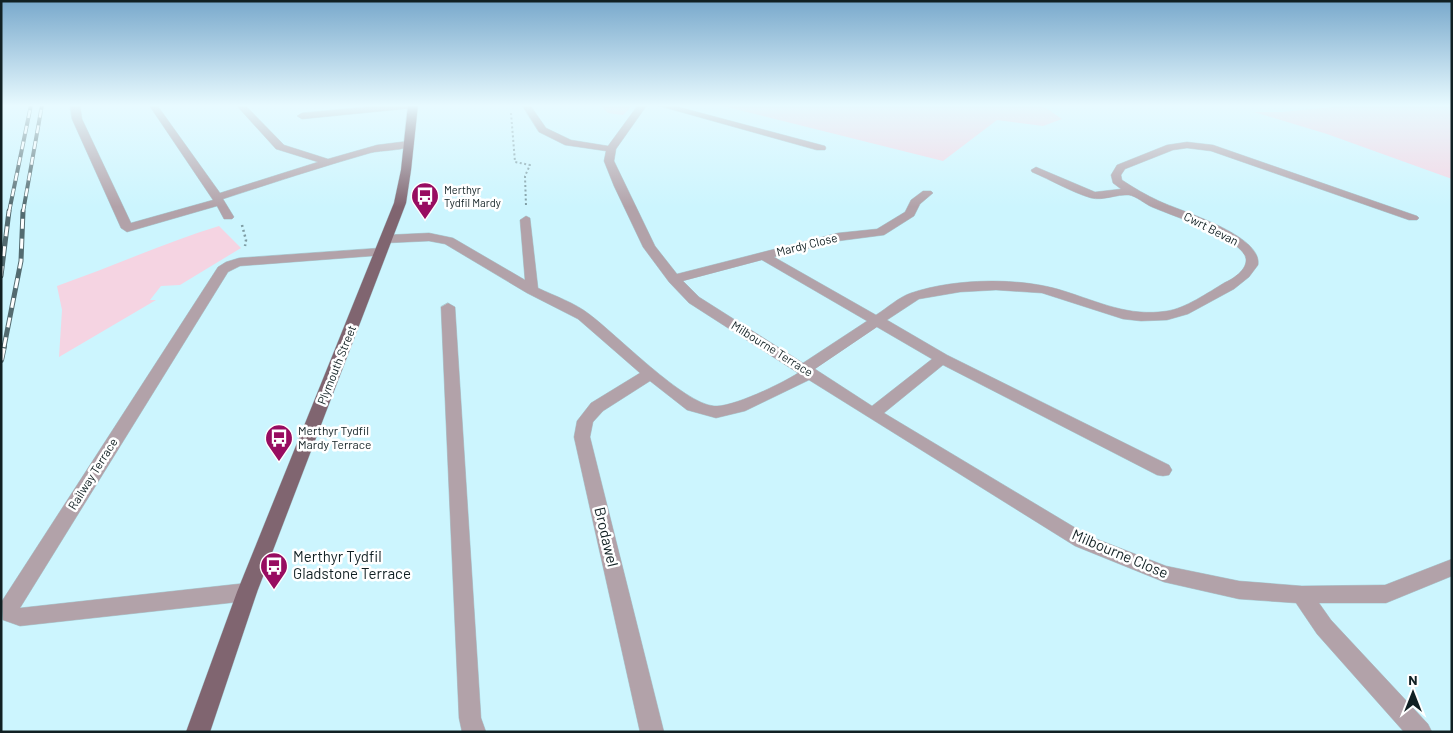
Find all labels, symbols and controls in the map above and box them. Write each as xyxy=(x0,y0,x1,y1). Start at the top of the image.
bus stop icon: Merthyr Tydfil Mardy xyxy=(410,181,440,220)
place label: Merthyr Tydfil Mardy xyxy=(444,183,501,209)
street label: Cwrt Bevan xyxy=(1182,208,1241,248)
street label: Mardy Close xyxy=(775,230,839,258)
street label: Milbourne Terrace xyxy=(729,318,816,379)
street label: Plymouth Street xyxy=(314,323,358,406)
bus stop icon: Merthyr Tydfil Mardy Terrace xyxy=(264,423,294,462)
place label: Merthyr Tydfil Mardy Terrace xyxy=(298,423,371,451)
street label: Railway Terrace xyxy=(65,435,120,512)
street label: Brodawel xyxy=(591,505,623,568)
street label: Milbourne Close xyxy=(1070,525,1171,581)
place label: Merthyr Tydfil Gladstone Terrace xyxy=(293,547,411,582)
bus stop icon: Merthyr Tydfil Gladstone Terrace xyxy=(259,551,289,590)
north arrow xyxy=(1388,668,1438,718)
text: N xyxy=(1408,671,1418,688)

